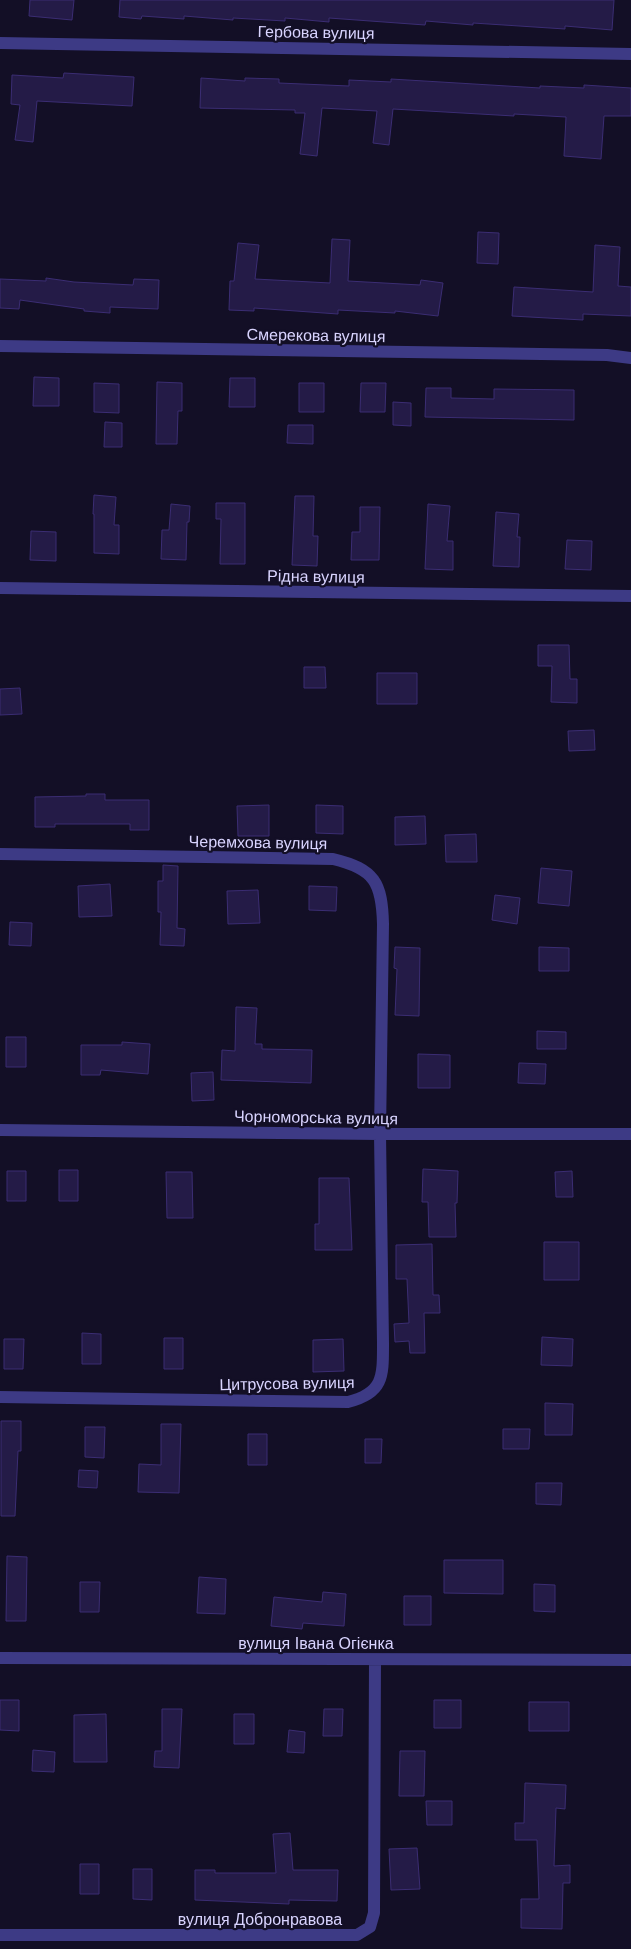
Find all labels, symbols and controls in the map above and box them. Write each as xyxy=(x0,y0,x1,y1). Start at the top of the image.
street label: Гербова вулиця xyxy=(257,23,375,42)
street label: Смерекова вулиця xyxy=(246,326,386,345)
street label: Рідна вулиця xyxy=(267,567,365,586)
street label: Черемхова вулиця xyxy=(189,833,327,852)
street label: Чорноморська вулиця xyxy=(234,1108,398,1127)
street label: Цитрусова вулиця xyxy=(219,1374,355,1393)
street label: вулиця Івана Огієнка xyxy=(238,1635,394,1652)
street label: вулиця Добронравова xyxy=(178,1911,342,1928)

